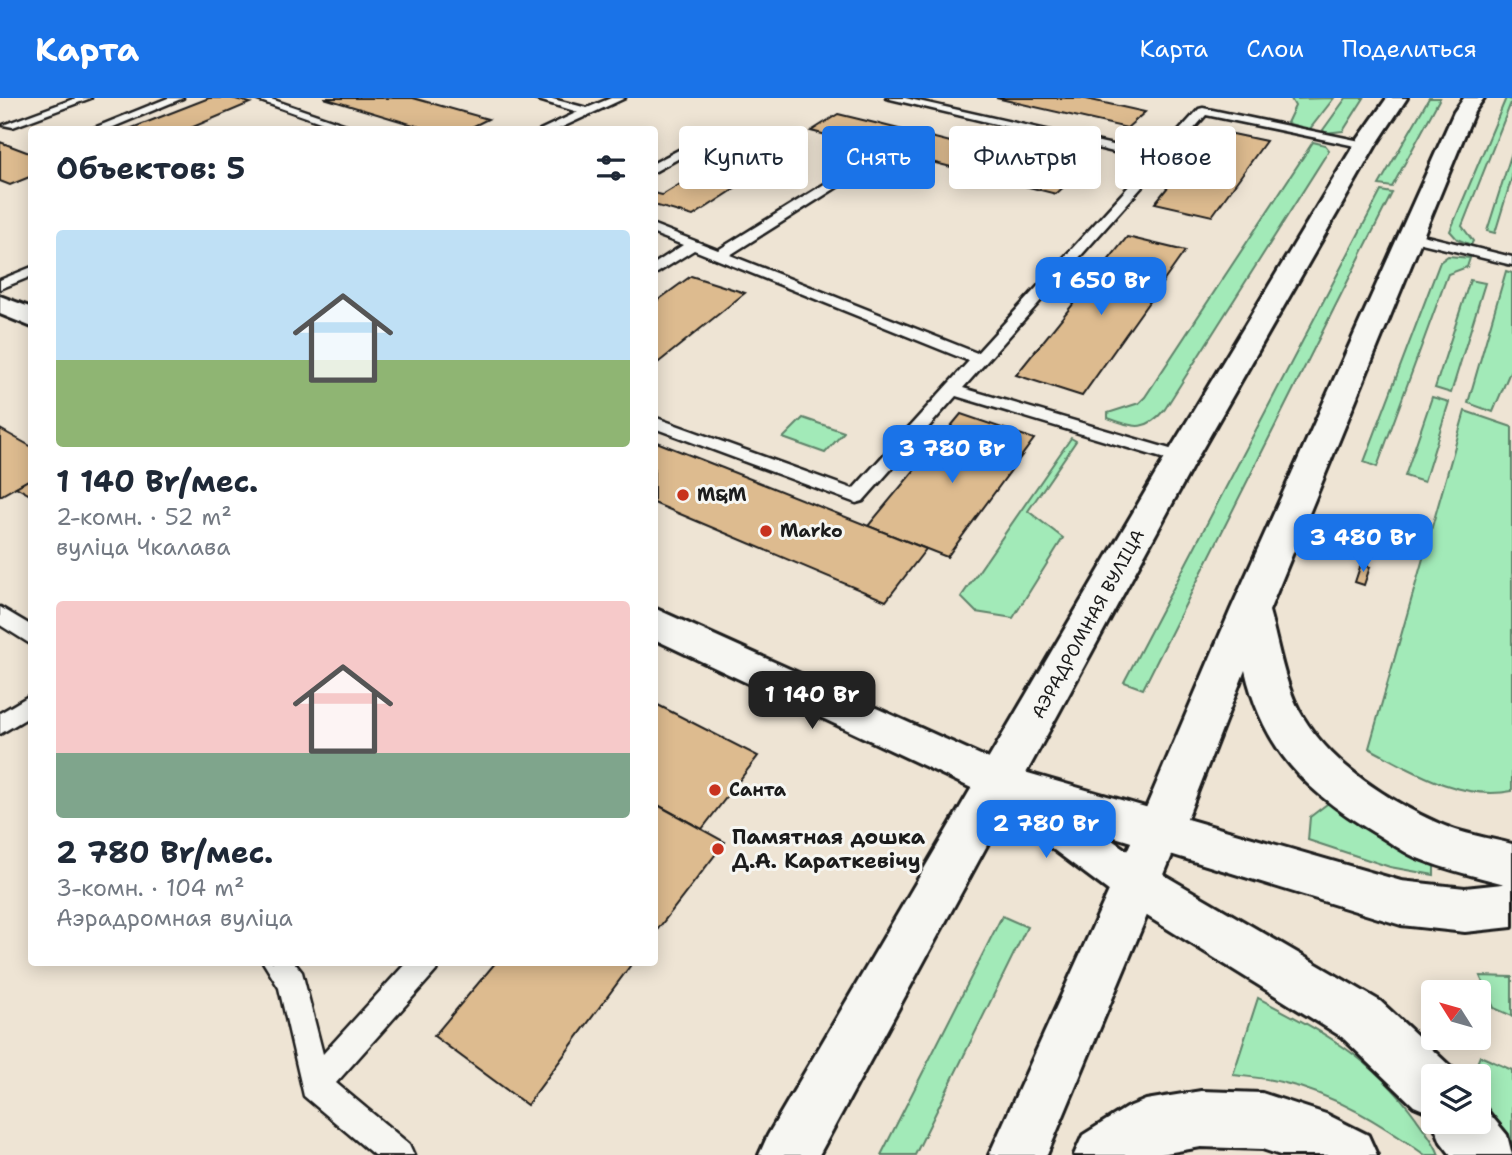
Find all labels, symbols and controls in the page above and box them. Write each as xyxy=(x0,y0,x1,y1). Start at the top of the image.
text: Карта xyxy=(35,27,139,72)
text: Карта xyxy=(1140,33,1208,65)
text: Слои xyxy=(1246,33,1304,65)
text: Поделиться xyxy=(1342,33,1477,65)
chip: Купить xyxy=(679,126,808,189)
chip: Снять xyxy=(822,126,935,189)
chip: Фильтры xyxy=(949,126,1101,189)
chip: Новое xyxy=(1115,126,1236,189)
text: Объектов: 5 xyxy=(56,148,245,189)
icon: filters xyxy=(592,149,630,187)
pin: 1 650 Br xyxy=(1029,258,1173,317)
text: 1 650 Br xyxy=(1051,265,1151,295)
icon: home xyxy=(280,275,406,401)
pin: 3 780 Br xyxy=(880,426,1024,485)
text: 3 780 Br xyxy=(899,433,1005,463)
text: 1 140 Br/мес. xyxy=(56,461,258,502)
place label: M&M xyxy=(697,483,747,507)
marker: M&M xyxy=(675,487,691,503)
text: 2-комн. · 52 m² xyxy=(56,502,232,532)
pin: 3 480 Br xyxy=(1291,514,1435,574)
place label: Marko xyxy=(780,519,843,543)
text: 3 480 Br xyxy=(1310,522,1416,552)
marker: Marko xyxy=(758,523,774,539)
street label: АЭРАДРОМНАЯ ВУЛІЦА xyxy=(1026,525,1150,723)
text: вуліца Чкалава xyxy=(56,532,231,562)
icon: home xyxy=(280,646,406,772)
pin: 1 140 Br xyxy=(740,672,884,731)
text: 1 140 Br xyxy=(764,679,860,709)
place label: Санта xyxy=(729,778,787,802)
marker: Санта xyxy=(707,782,723,798)
pin: 2 780 Br xyxy=(974,800,1118,860)
text: 2 780 Br xyxy=(993,808,1099,838)
place label: Памятная дошка Д.А. Караткевічу xyxy=(732,823,926,875)
text: 2 780 Br/мес. xyxy=(56,832,273,873)
marker: Памятная дошка Д.А. Караткевічу xyxy=(710,841,726,857)
text: 3-комн. · 104 m² xyxy=(56,873,245,903)
text: Аэрадромная вуліца xyxy=(56,903,293,933)
north arrow xyxy=(1421,980,1491,1050)
map controls xyxy=(1421,980,1491,1134)
button: layers xyxy=(1421,1064,1491,1134)

